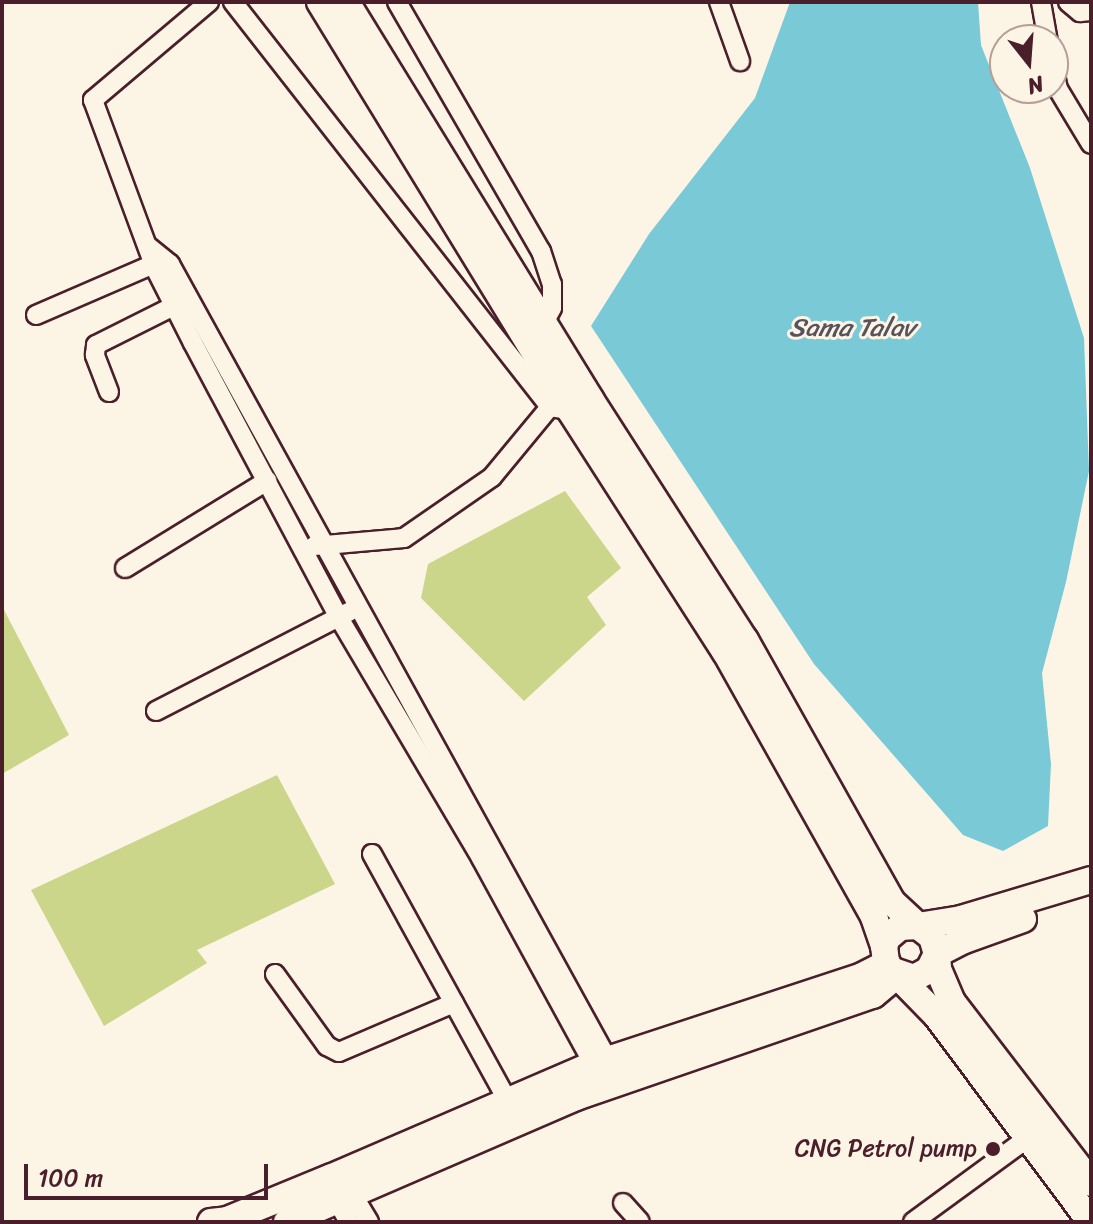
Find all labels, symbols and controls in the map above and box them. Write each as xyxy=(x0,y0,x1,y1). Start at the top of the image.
north arrow xyxy=(989,24,1069,104)
text: N xyxy=(1023,65,1049,106)
water label: Sama Talav xyxy=(789,312,915,344)
place label: CNG Petrol pump xyxy=(795,1135,977,1163)
marker: CNG Petrol pump xyxy=(984,1140,1002,1158)
scale bar xyxy=(28,1148,272,1198)
text: 100 m xyxy=(38,1157,103,1199)

